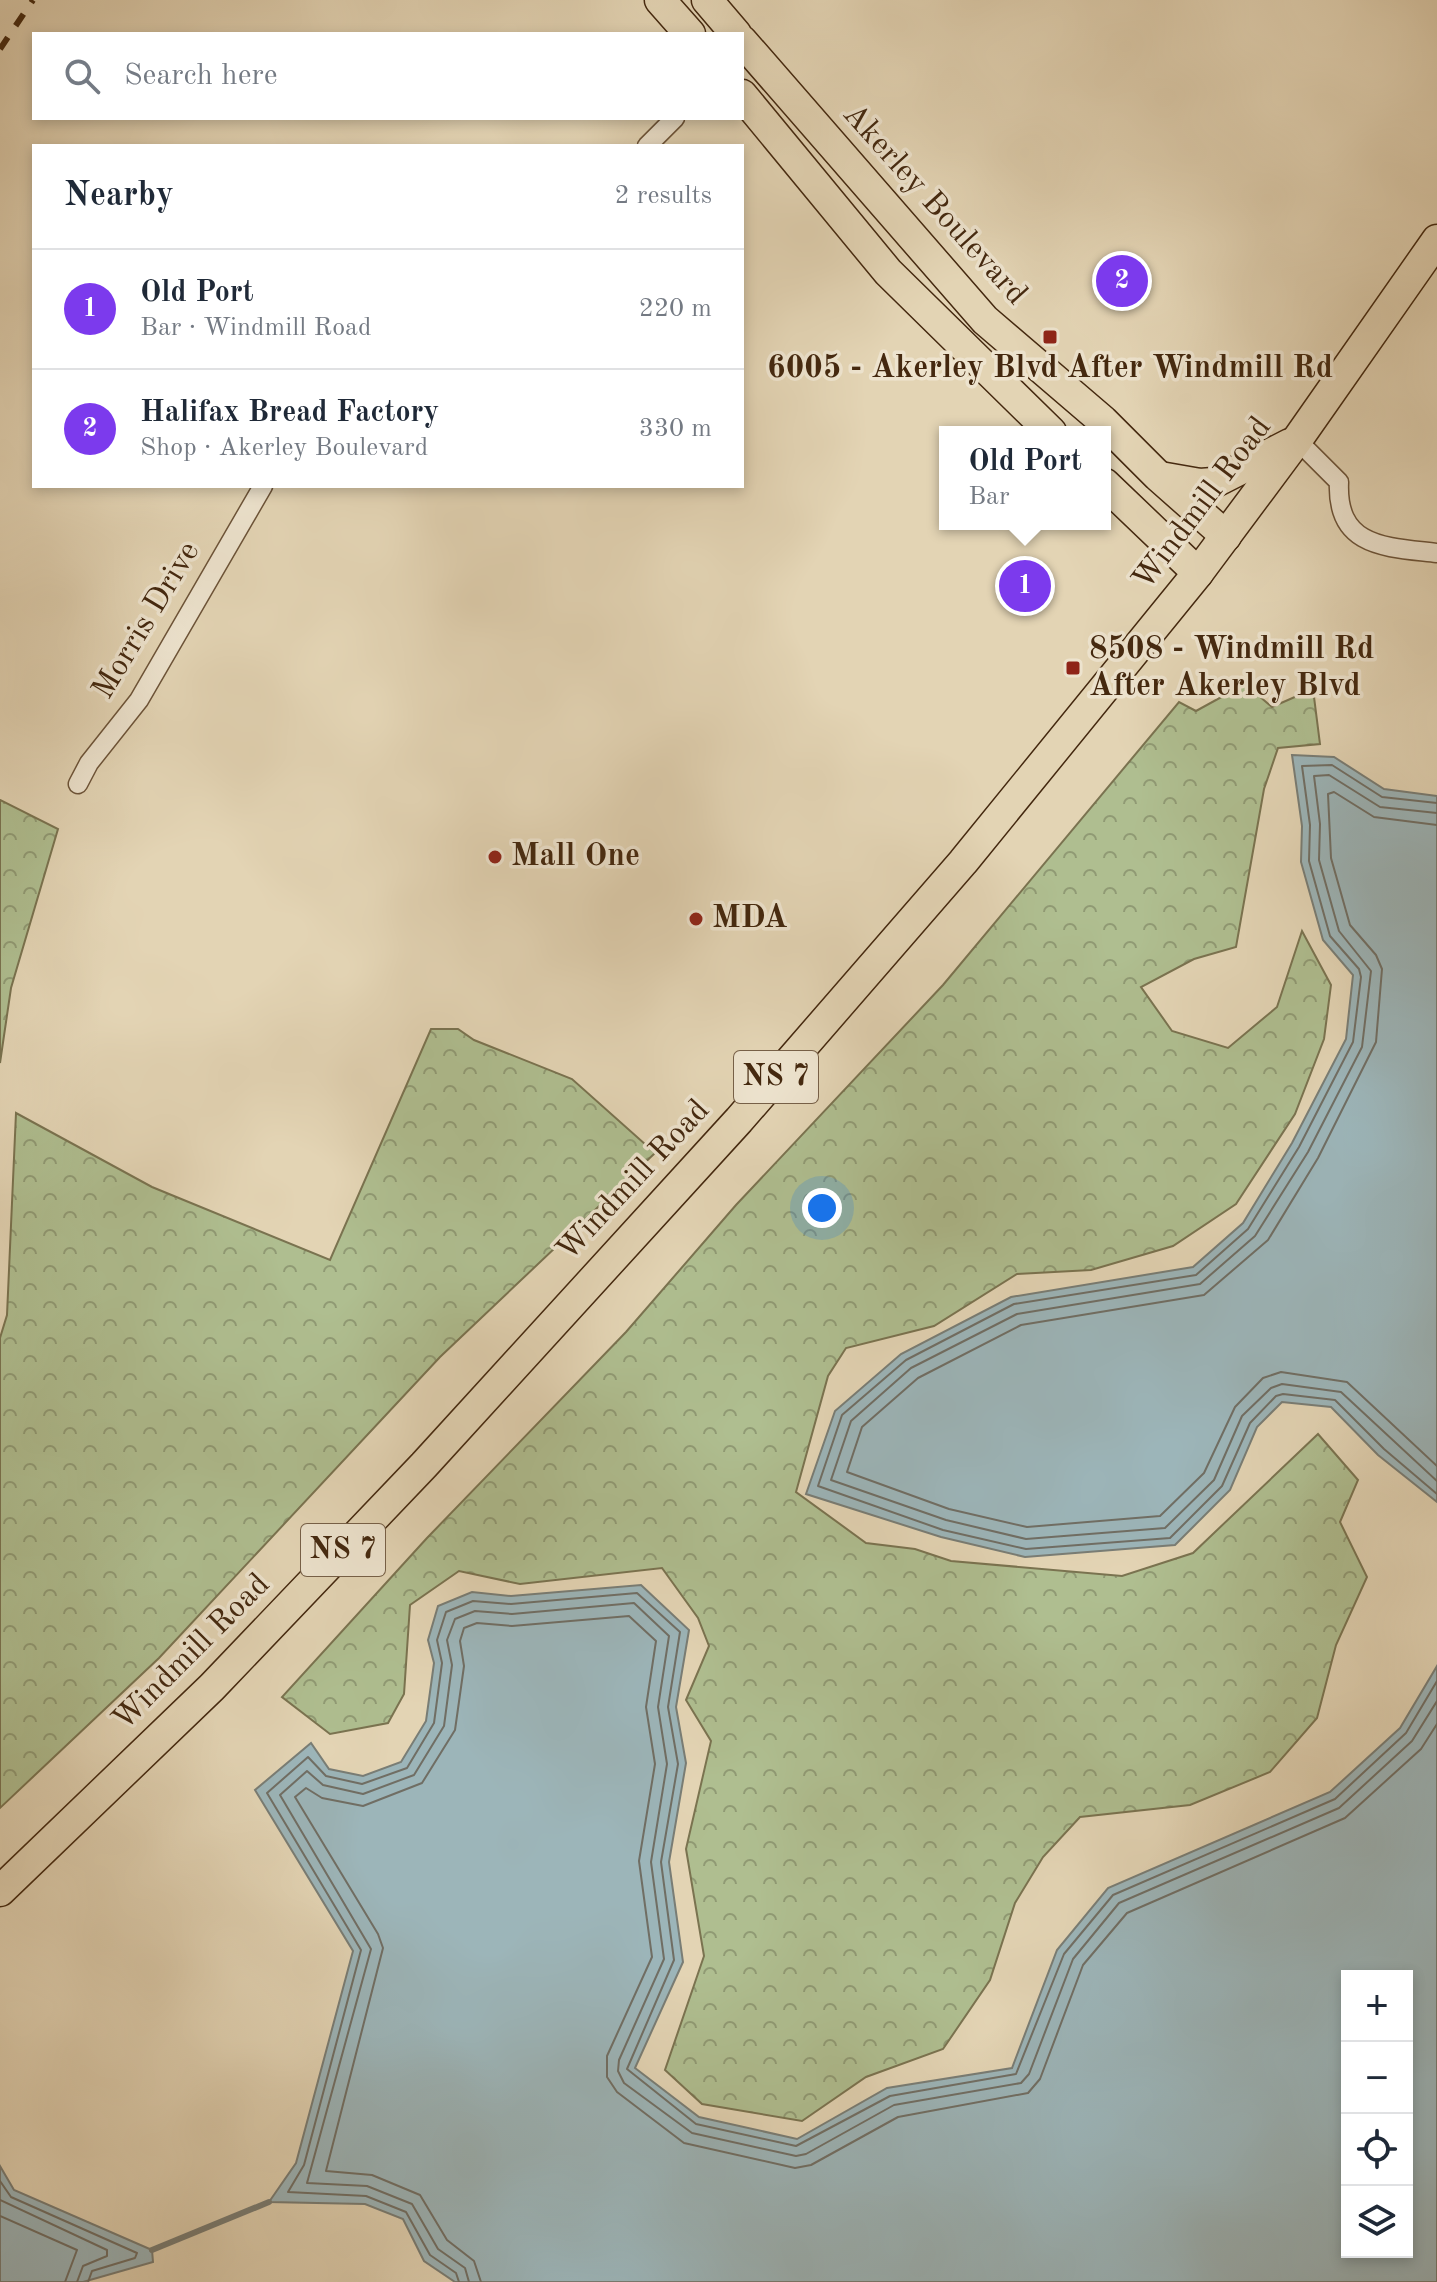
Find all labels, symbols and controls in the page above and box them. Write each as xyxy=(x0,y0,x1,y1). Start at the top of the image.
search box xyxy=(32,32,744,120)
icon: search xyxy=(60,54,104,98)
text: Search here xyxy=(124,61,278,91)
street label: Akerley Boulevard xyxy=(836,98,1032,312)
text: Nearby xyxy=(64,179,174,213)
text: 2 results xyxy=(614,183,712,209)
pin: 2 xyxy=(1096,251,1148,311)
text: Old Port xyxy=(140,278,254,308)
text: 1 xyxy=(82,296,98,322)
text: 220 m xyxy=(639,296,712,322)
text: Bar · Windmill Road xyxy=(140,315,371,341)
marker: 6005 - Akerley Blvd After Windmill Rd xyxy=(1041,328,1059,346)
place label: 6005 - Akerley Blvd After Windmill Rd xyxy=(767,353,1333,385)
text: Halifax Bread Factory xyxy=(140,398,439,428)
street label: Windmill Road xyxy=(1128,412,1278,596)
text: 2 xyxy=(82,416,98,442)
text: 330 m xyxy=(639,416,712,442)
popup xyxy=(939,426,1111,530)
text: Shop · Akerley Boulevard xyxy=(140,435,428,461)
text: Old Port xyxy=(968,447,1082,477)
text: Bar xyxy=(968,484,1010,510)
street label: Morris Drive xyxy=(88,537,206,705)
pin: 1 xyxy=(999,556,1051,616)
place label: 8508 - Windmill Rd After Akerley Blvd xyxy=(1089,634,1374,703)
marker: 8508 - Windmill Rd After Akerley Blvd xyxy=(1064,659,1082,677)
place label: Mall One xyxy=(511,841,640,873)
marker: Mall One xyxy=(486,848,504,866)
place label: MDA xyxy=(712,903,788,935)
marker: MDA xyxy=(687,910,705,928)
road number: NS 7 xyxy=(734,1051,818,1103)
street label: Windmill Road xyxy=(552,1094,716,1268)
your location xyxy=(802,1188,842,1228)
road number: NS 7 xyxy=(301,1524,385,1576)
street label: Windmill Road xyxy=(108,1569,276,1737)
map controls xyxy=(1341,1970,1413,2258)
button: + xyxy=(1341,1970,1413,2042)
button: − xyxy=(1341,2042,1413,2114)
button: locate xyxy=(1341,2114,1413,2186)
button: layers xyxy=(1341,2186,1413,2258)

